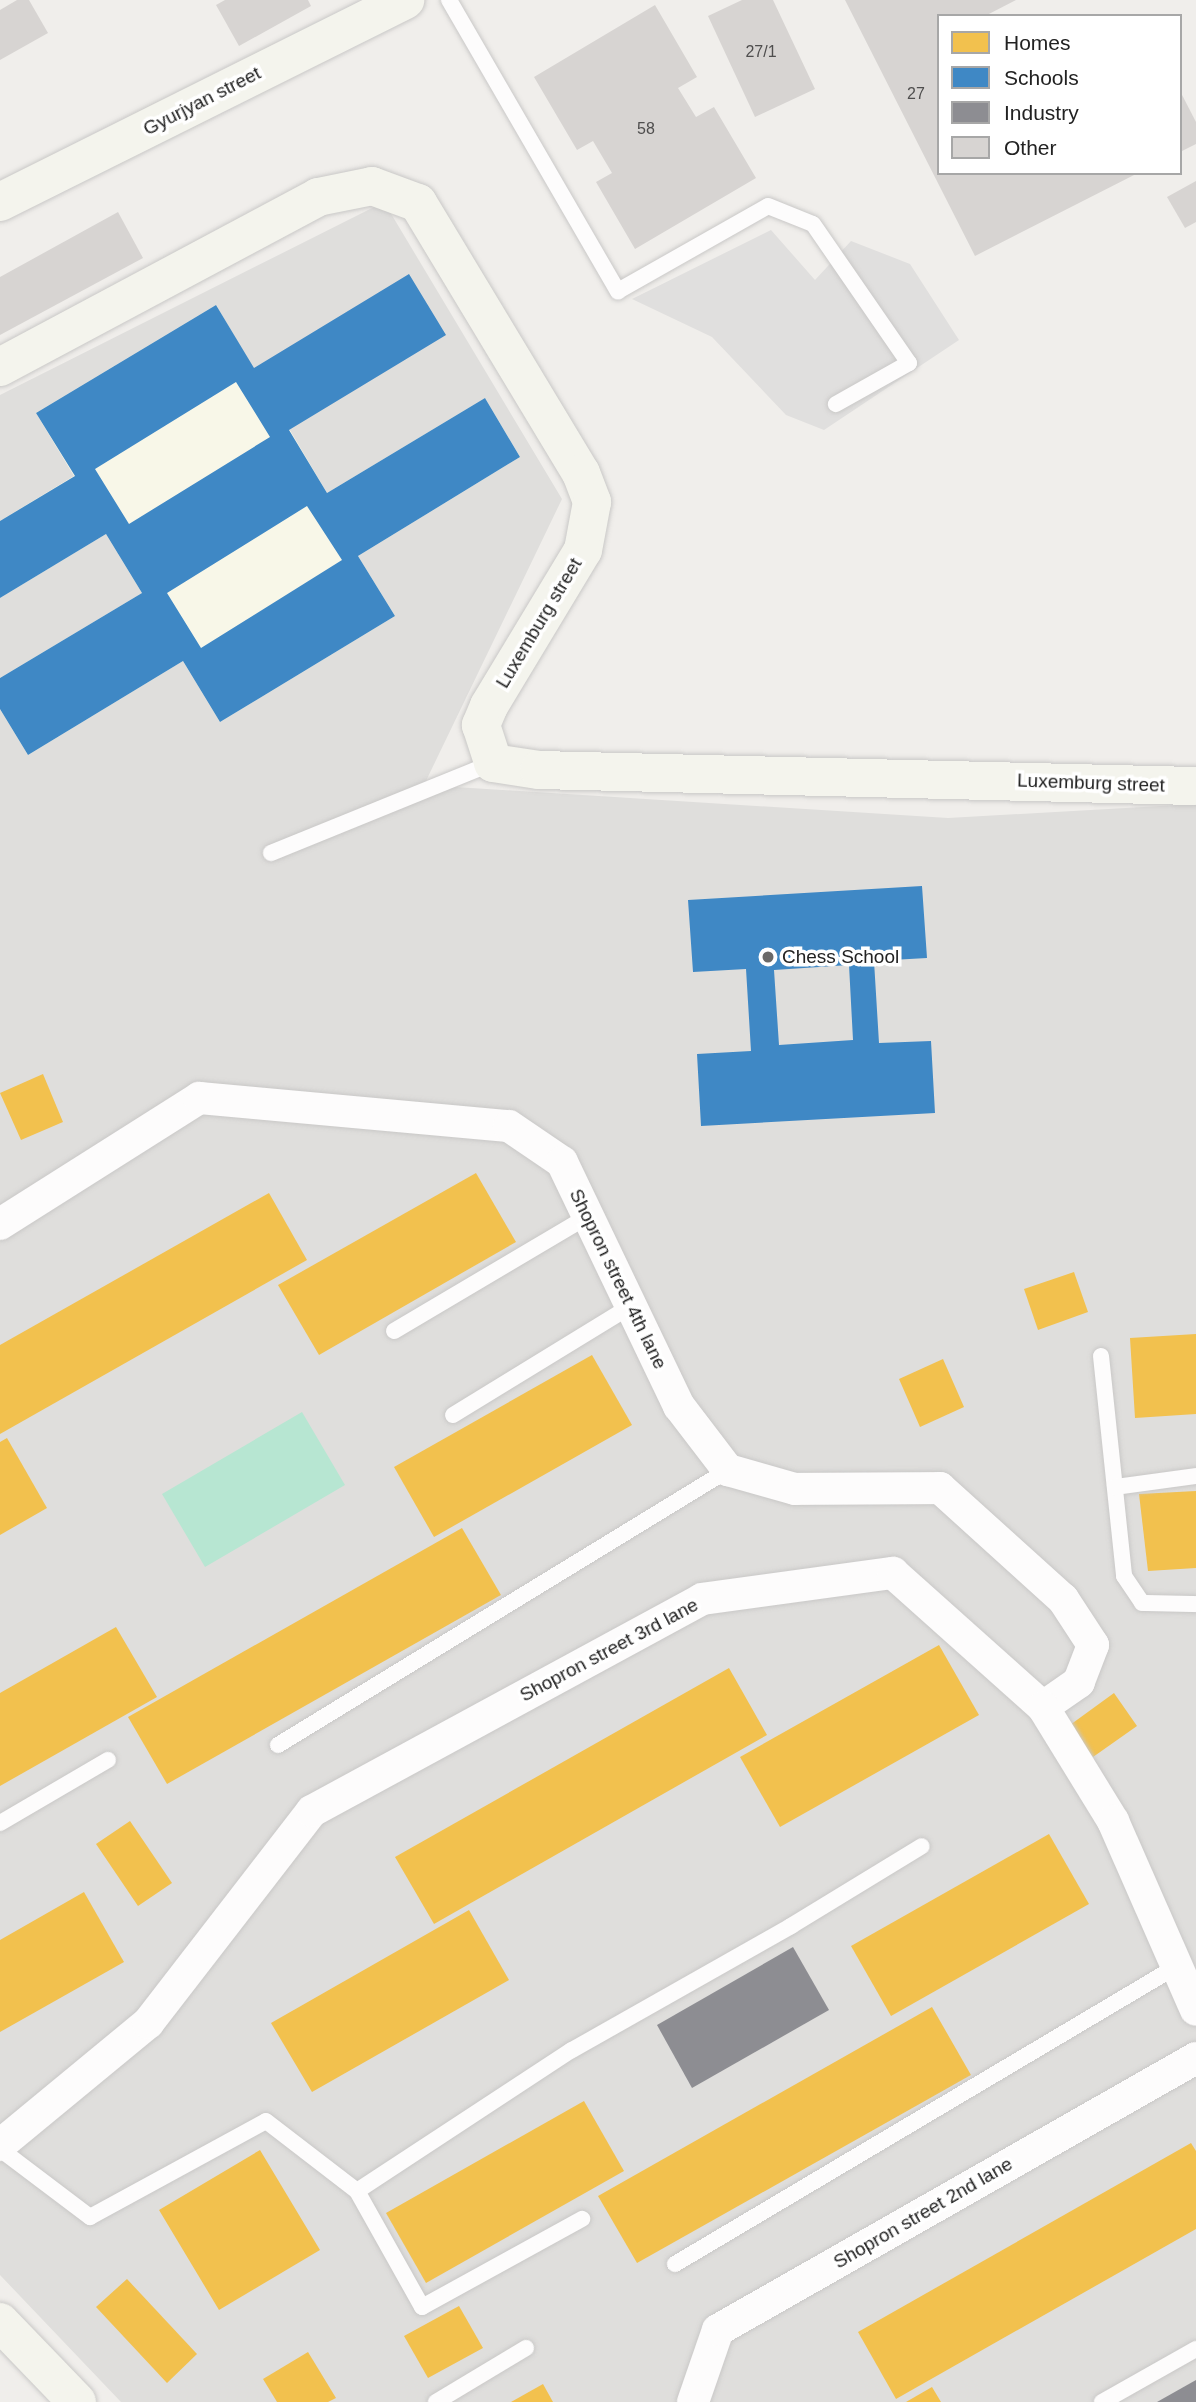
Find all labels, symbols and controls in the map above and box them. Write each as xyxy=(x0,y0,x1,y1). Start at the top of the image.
legend xyxy=(937,14,1182,175)
text: Homes xyxy=(1004,31,1071,54)
house number: 27/1 xyxy=(745,42,777,62)
street label: Gyurjyan street xyxy=(139,62,265,140)
text: Schools xyxy=(1004,66,1079,89)
house number: 27 xyxy=(907,84,925,104)
text: Industry xyxy=(1004,101,1079,124)
house number: 58 xyxy=(637,119,655,139)
text: Other xyxy=(1004,136,1057,159)
street label: Luxemburg street xyxy=(491,554,587,692)
street label: Luxemburg street xyxy=(1017,769,1165,797)
place label: Chess School xyxy=(782,946,899,968)
marker: Chess School xyxy=(760,949,776,965)
street label: Shopron street 4th lane xyxy=(564,1185,672,1373)
street label: Shopron street 3rd lane xyxy=(516,1593,702,1707)
street label: Shopron street 2nd lane xyxy=(829,2152,1017,2274)

